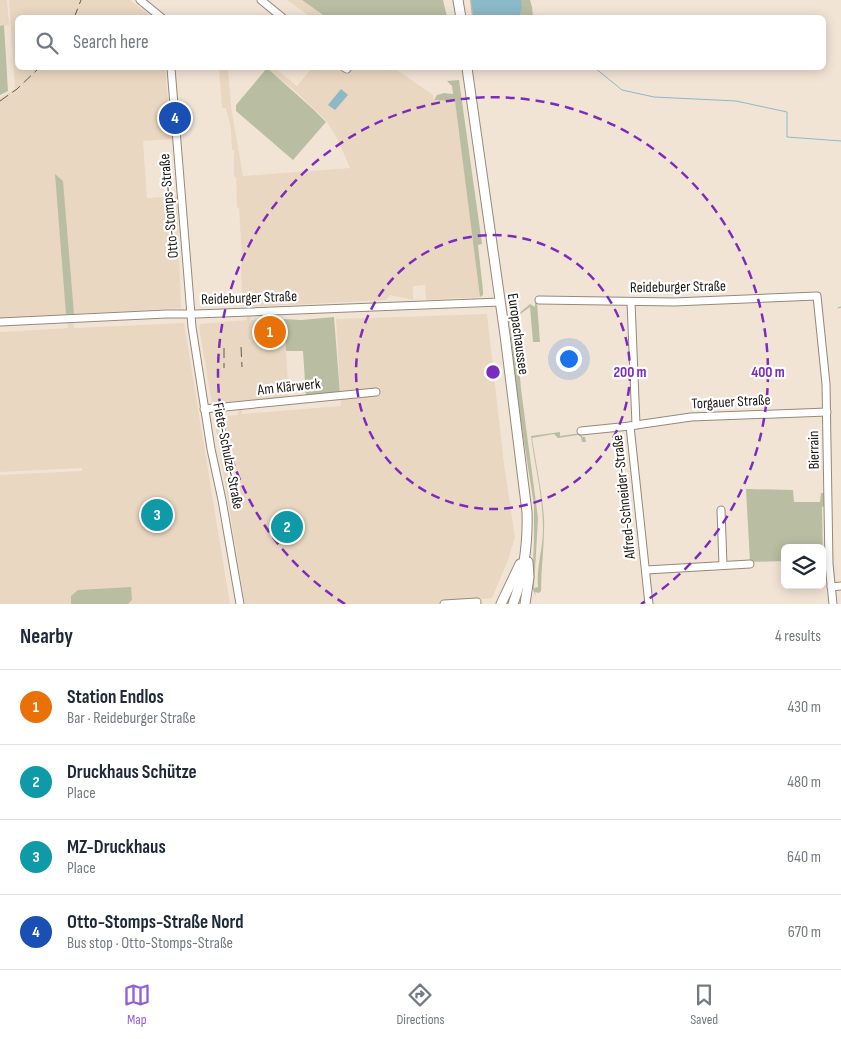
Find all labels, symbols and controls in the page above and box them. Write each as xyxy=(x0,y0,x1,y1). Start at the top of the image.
search box xyxy=(15,15,826,70)
icon: search xyxy=(33,29,61,57)
text: Search here xyxy=(73,31,149,54)
pin: 4 xyxy=(159,99,191,137)
street label: Otto-Stomps-Straße xyxy=(155,153,183,259)
street label: Reideburger Straße xyxy=(630,277,726,297)
street label: Reideburger Straße xyxy=(201,287,297,309)
street label: Europachaussee xyxy=(503,292,533,376)
pin: 1 xyxy=(254,313,286,351)
your location xyxy=(556,346,582,372)
centre of rings xyxy=(484,363,502,381)
text: 200 m xyxy=(613,363,647,382)
text: 400 m xyxy=(751,363,785,382)
street label: Am Klärwerk xyxy=(256,374,322,400)
street label: Torgauer Straße xyxy=(691,390,771,414)
street label: Fiete-Schulze-Straße xyxy=(208,401,248,511)
street label: Bierrain xyxy=(804,430,824,470)
street label: Alfred-Schneider-Straße xyxy=(608,434,640,561)
pin: 3 xyxy=(141,496,173,534)
pin: 2 xyxy=(271,508,303,546)
map controls xyxy=(781,544,826,589)
button: layers xyxy=(781,544,826,589)
text: Nearby xyxy=(20,624,73,649)
text: 4 results xyxy=(775,627,821,646)
text: Station Endlos xyxy=(67,686,164,709)
text: 1 xyxy=(33,698,39,717)
text: 430 m xyxy=(788,698,821,717)
text: Bar · Reideburger Straße xyxy=(67,709,196,728)
text: Druckhaus Schütze xyxy=(67,761,197,784)
text: 2 xyxy=(32,773,40,792)
text: 480 m xyxy=(787,773,821,792)
text: Place xyxy=(67,784,96,803)
text: MZ-Druckhaus xyxy=(67,836,166,859)
text: 3 xyxy=(32,848,40,867)
text: 640 m xyxy=(787,848,821,867)
text: Place xyxy=(67,859,96,878)
text: Otto-Stomps-Straße Nord xyxy=(67,911,244,934)
text: 4 xyxy=(32,923,40,942)
text: 670 m xyxy=(788,923,821,942)
text: Bus stop · Otto-Stomps-Straße xyxy=(67,934,233,953)
tab: Map xyxy=(123,981,151,1028)
tab: Directions xyxy=(396,981,445,1028)
tab: Saved xyxy=(690,981,718,1028)

